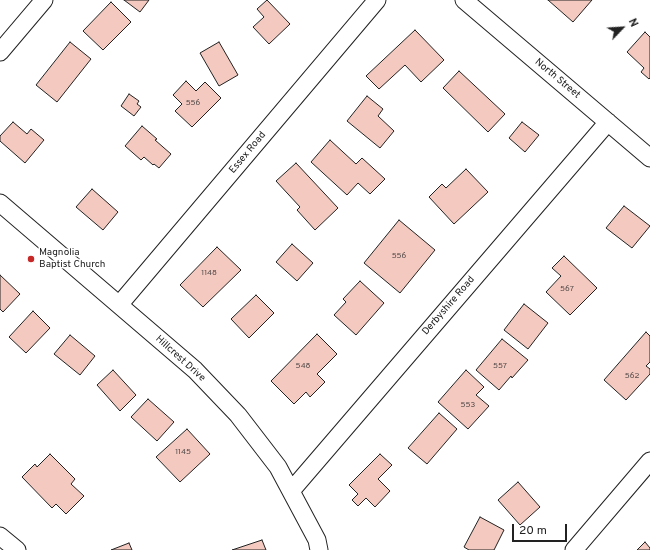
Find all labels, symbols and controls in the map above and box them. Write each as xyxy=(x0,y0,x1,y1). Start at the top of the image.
north arrow xyxy=(602,8,642,48)
text: N xyxy=(625,16,641,29)
street label: North Street xyxy=(532,56,582,102)
house number: 556 xyxy=(186,98,200,108)
street label: Essex Road xyxy=(227,130,269,176)
place label: Magnolia Baptist Church xyxy=(39,247,105,270)
house number: 556 xyxy=(392,251,406,261)
marker: Magnolia Baptist Church xyxy=(26,254,36,264)
house number: 1148 xyxy=(201,268,217,278)
street label: Derbyshire Road xyxy=(420,274,478,338)
house number: 567 xyxy=(560,284,574,294)
street label: Hillcrest Drive xyxy=(153,333,207,385)
house number: 548 xyxy=(296,361,310,371)
house number: 557 xyxy=(493,361,507,371)
house number: 562 xyxy=(625,371,639,381)
house number: 553 xyxy=(461,400,475,410)
house number: 1145 xyxy=(175,447,191,457)
scale bar xyxy=(514,516,569,542)
text: 20 m xyxy=(519,523,547,539)

